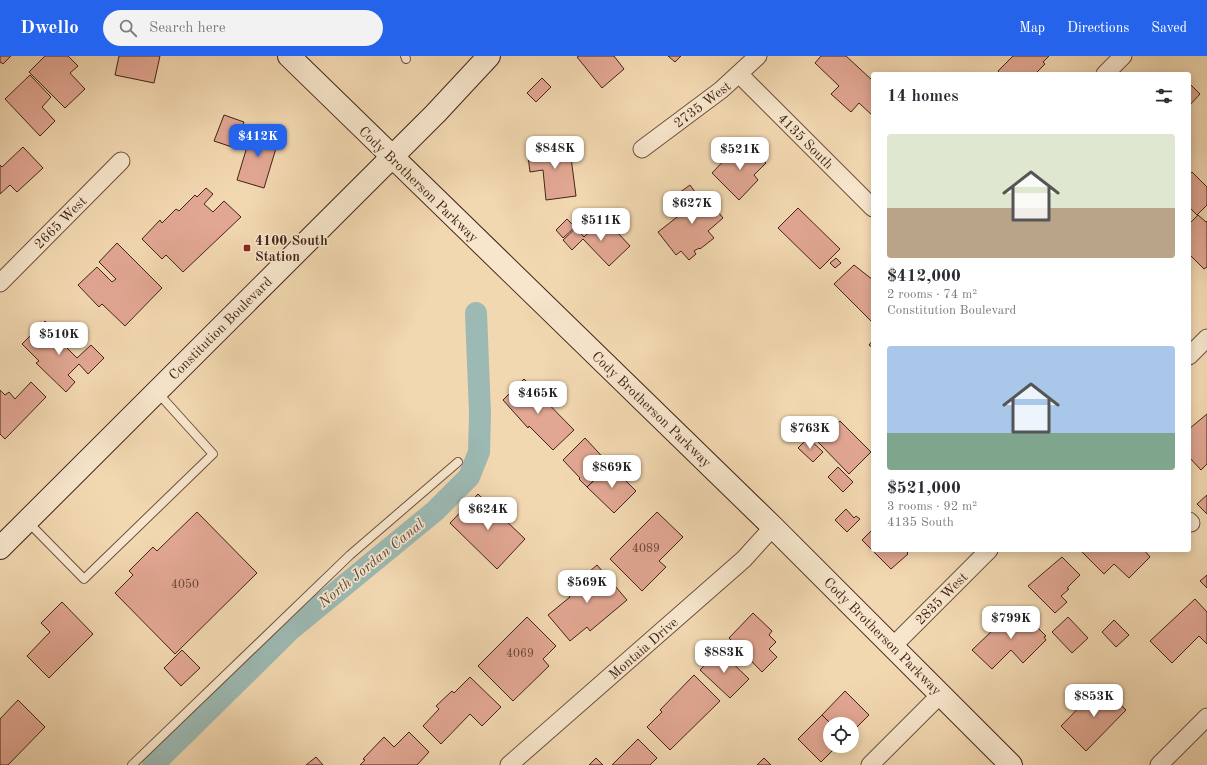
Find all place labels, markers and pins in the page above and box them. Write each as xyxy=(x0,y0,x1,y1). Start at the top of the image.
pin: $412K xyxy=(230,124,286,158)
pin: $848K xyxy=(527,136,583,170)
pin: $521K xyxy=(712,137,768,171)
pin: $627K xyxy=(664,191,720,225)
pin: $511K xyxy=(573,208,629,242)
place label: 4100 South Station xyxy=(255,234,328,264)
marker: 4100 South Station xyxy=(242,243,252,253)
pin: $510K xyxy=(31,322,87,356)
pin: $465K xyxy=(510,381,566,415)
pin: $763K xyxy=(782,416,838,450)
pin: $869K xyxy=(584,455,640,489)
pin: $624K xyxy=(460,497,516,531)
pin: $569K xyxy=(559,570,615,604)
pin: $799K xyxy=(983,606,1039,640)
pin: $883K xyxy=(696,640,752,674)
pin: $853K xyxy=(1066,684,1122,718)

